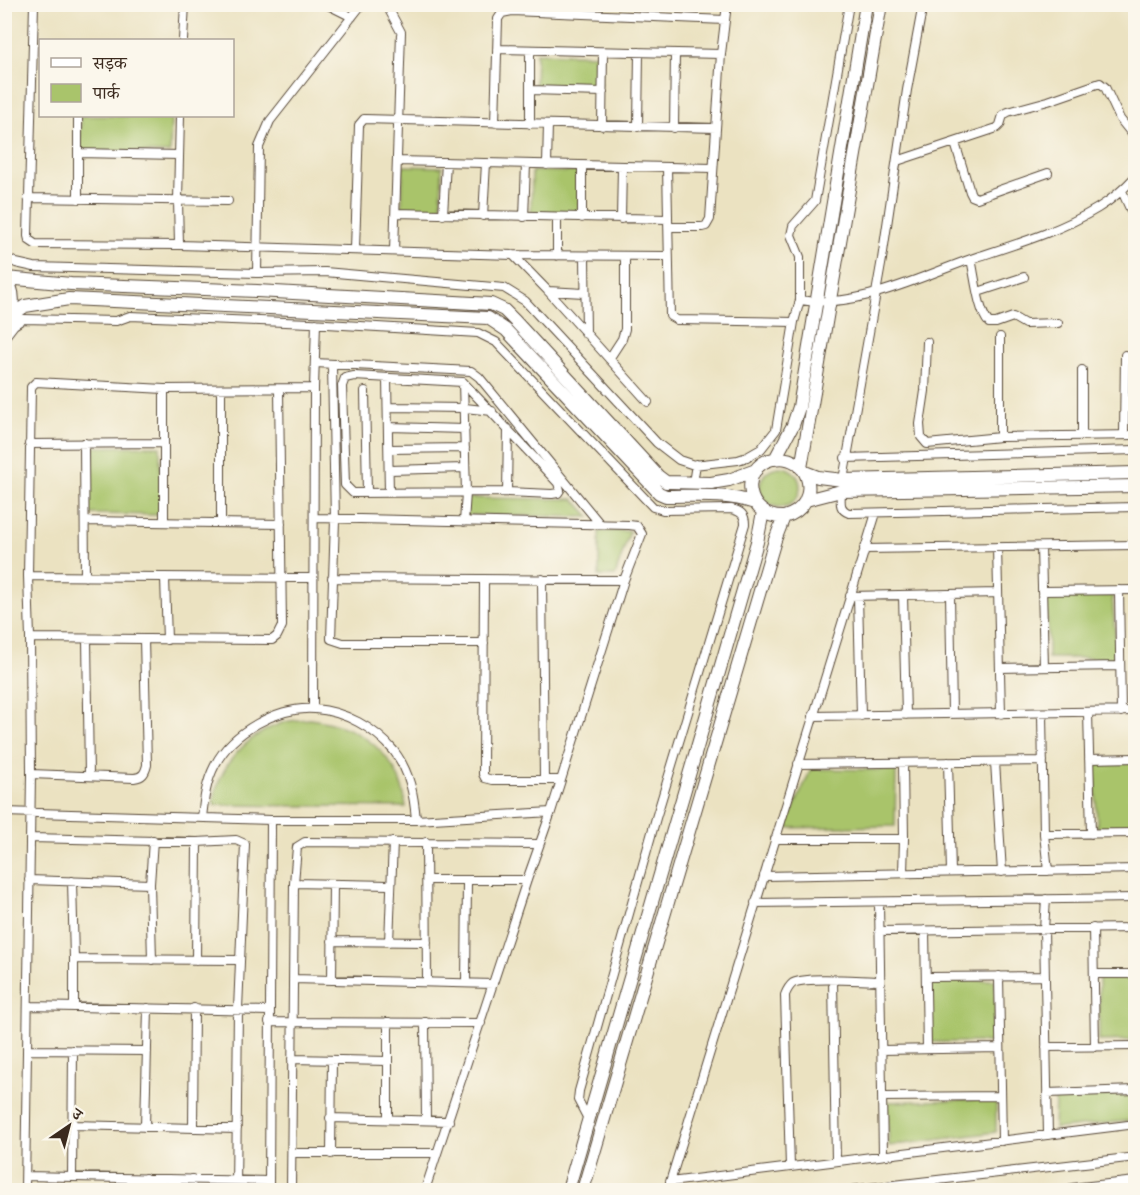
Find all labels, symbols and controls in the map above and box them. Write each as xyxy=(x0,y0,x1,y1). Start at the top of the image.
legend xyxy=(39,39,234,117)
text: सड़क xyxy=(92,52,128,75)
text: पार्क xyxy=(92,82,121,105)
north arrow xyxy=(39,1096,99,1156)
text: उ xyxy=(67,1103,88,1126)

